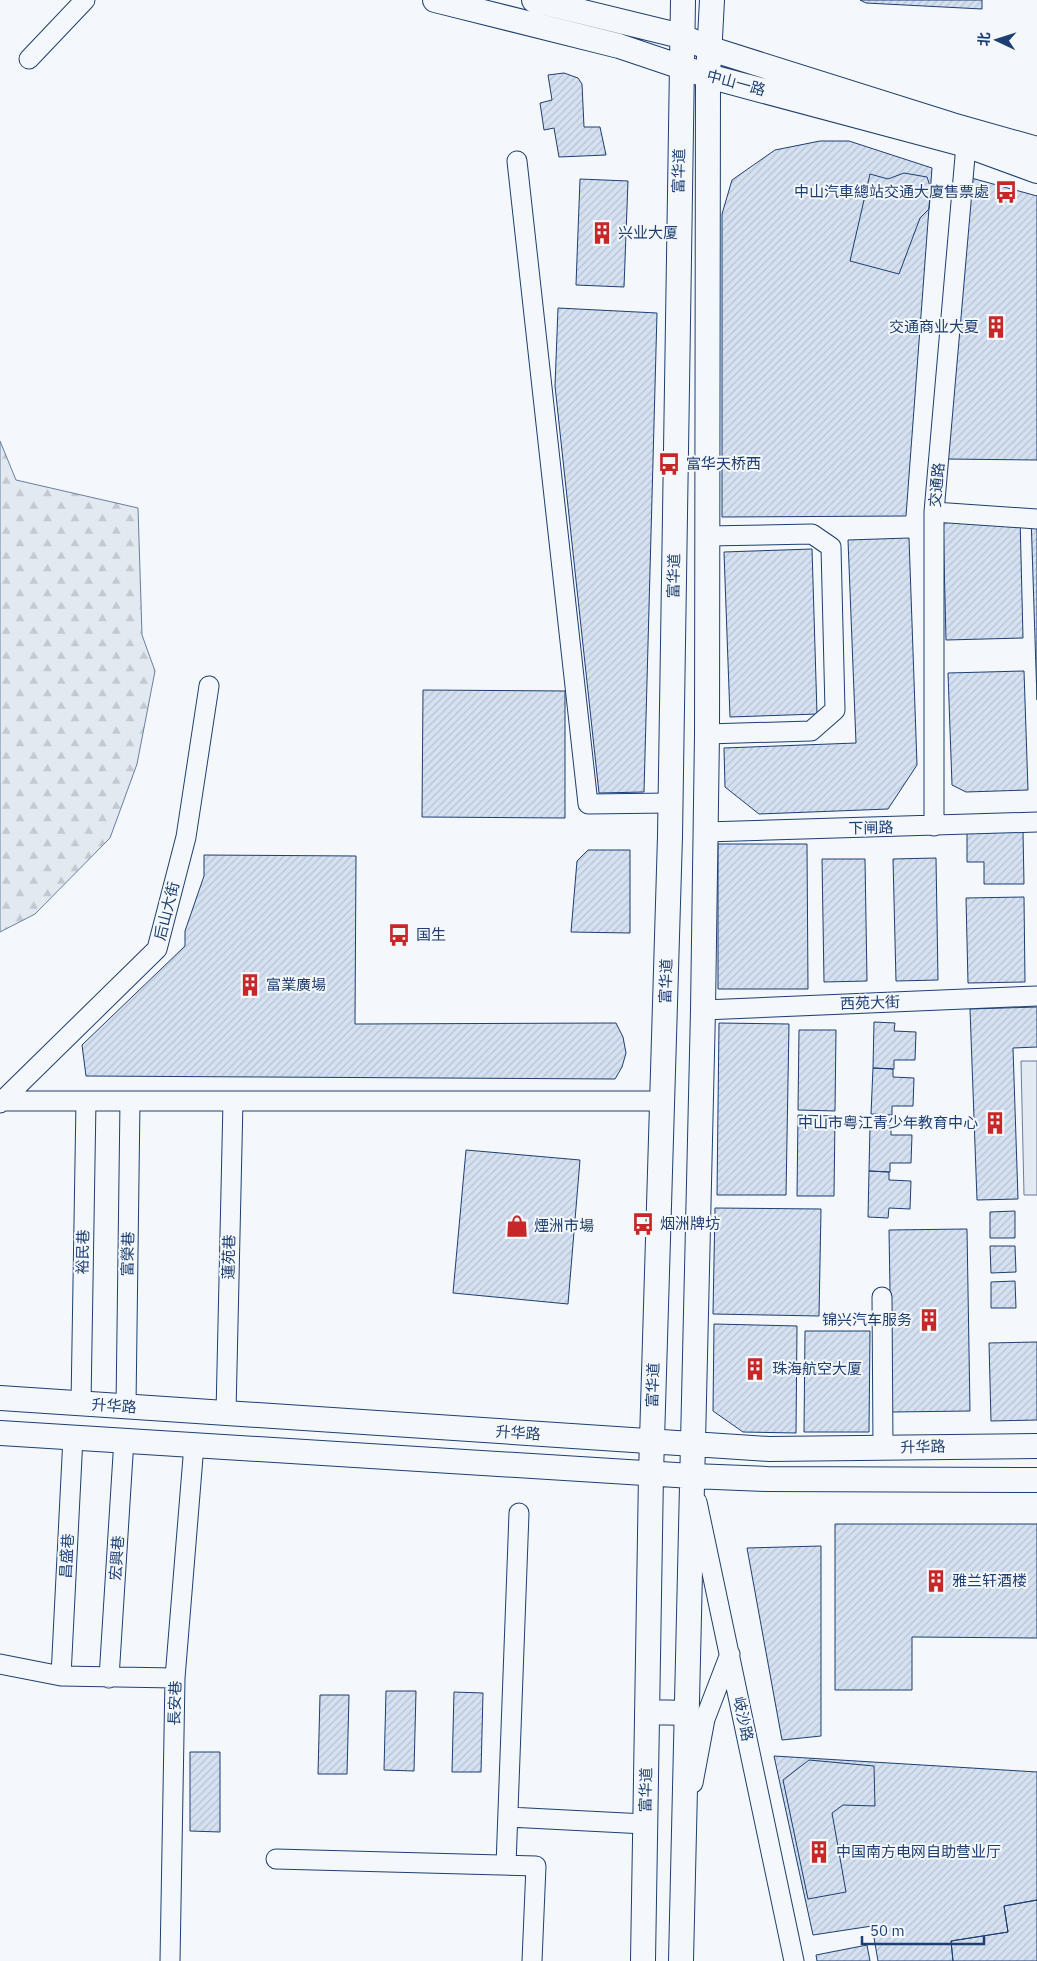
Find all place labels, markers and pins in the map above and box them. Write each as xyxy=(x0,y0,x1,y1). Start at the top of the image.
bus stop icon: 中山汽車總站交通大廈售票處 xyxy=(993,179,1019,205)
place label: 中山汽車總站交通大廈售票處 xyxy=(794,182,989,201)
building icon: 兴业大厦 xyxy=(589,220,615,246)
place label: 兴业大厦 xyxy=(618,223,678,242)
building icon: 交通商业大夏 xyxy=(983,314,1009,340)
place label: 交通商业大夏 xyxy=(889,317,979,336)
bus stop icon: 富华天桥西 xyxy=(656,451,682,477)
place label: 富华天桥西 xyxy=(686,454,761,473)
bus stop icon: 国生 xyxy=(386,922,412,948)
place label: 国生 xyxy=(416,925,446,944)
building icon: 富業廣場 xyxy=(237,972,263,998)
place label: 富業廣場 xyxy=(266,975,326,994)
building icon: 中山市粤江青少年教育中心 xyxy=(982,1110,1008,1136)
place label: 中山市粤江青少年教育中心 xyxy=(798,1113,978,1132)
bus stop icon: 烟洲牌坊 xyxy=(630,1211,656,1237)
shop icon: 煙洲市場 xyxy=(504,1213,530,1239)
place label: 烟洲牌坊 xyxy=(660,1214,720,1233)
place label: 煙洲市場 xyxy=(534,1216,594,1235)
building icon: 锦兴汽车服务 xyxy=(916,1307,942,1333)
place label: 锦兴汽车服务 xyxy=(822,1310,912,1329)
building icon: 珠海航空大厦 xyxy=(742,1356,768,1382)
place label: 珠海航空大厦 xyxy=(772,1359,862,1378)
building icon: 雅兰轩酒楼 xyxy=(923,1568,949,1594)
place label: 雅兰轩酒楼 xyxy=(952,1571,1027,1590)
building icon: 中国南方电网自助营业厅 xyxy=(806,1839,832,1865)
place label: 中国南方电网自助营业厅 xyxy=(836,1842,1001,1861)

